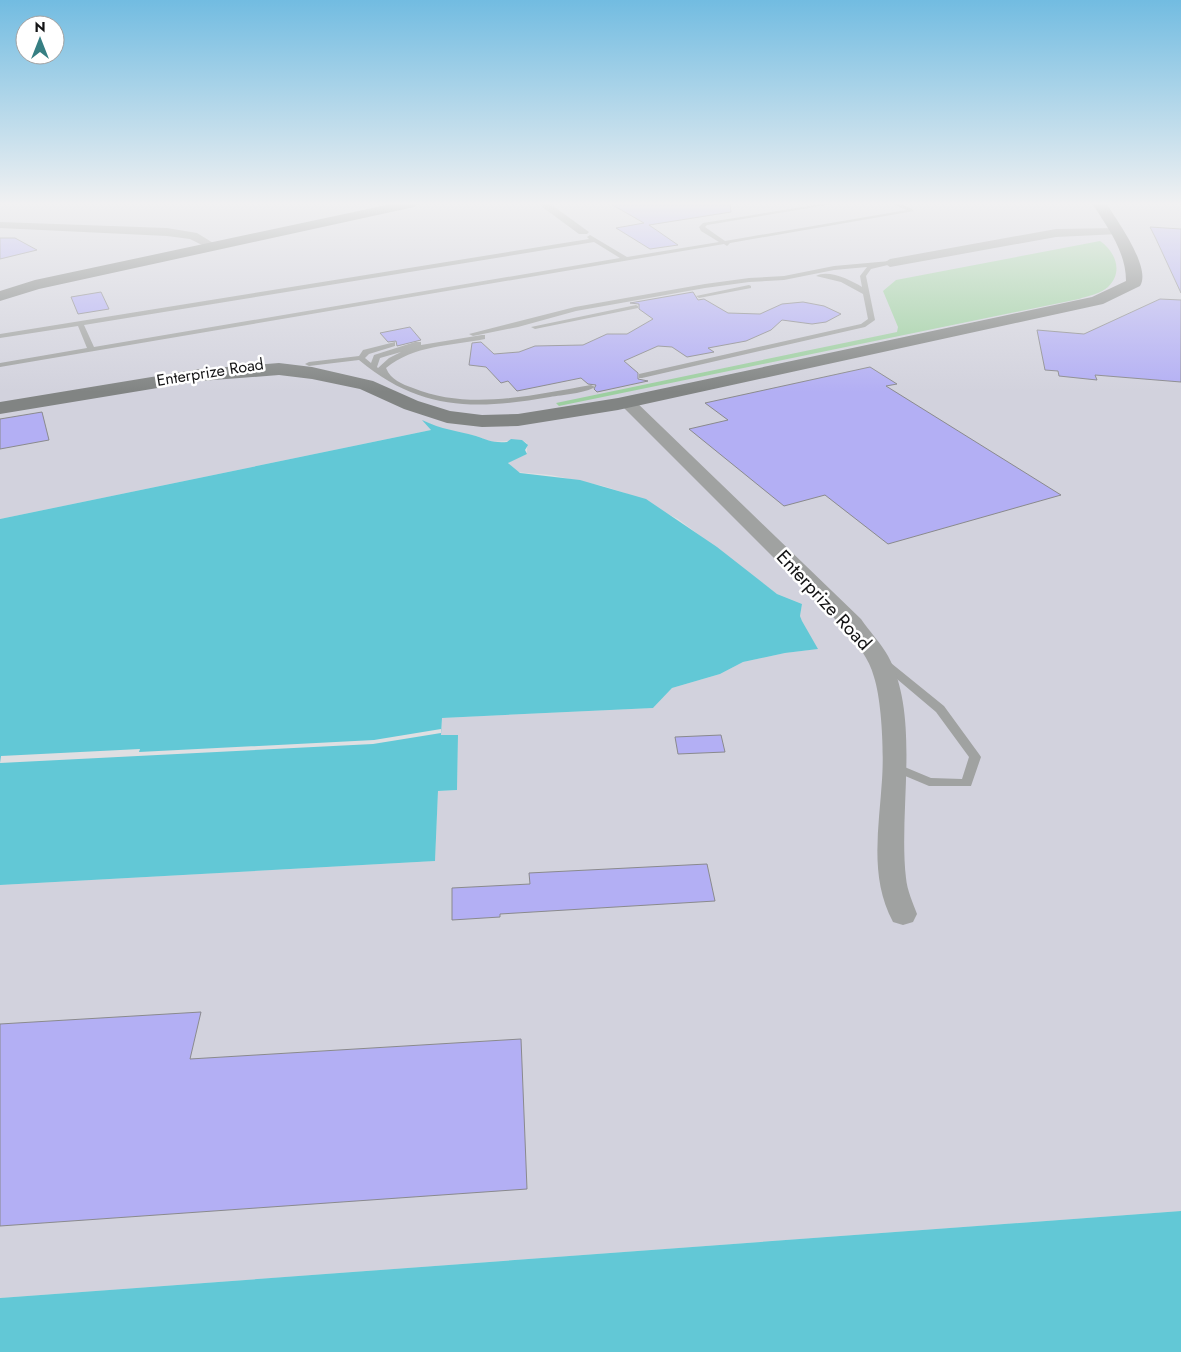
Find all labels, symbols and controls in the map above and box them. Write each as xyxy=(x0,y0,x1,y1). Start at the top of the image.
north arrow xyxy=(15,15,65,65)
text: N xyxy=(34,17,46,37)
street label: Enterprize Road xyxy=(155,352,265,392)
street label: Enterprize Road xyxy=(770,544,878,656)

